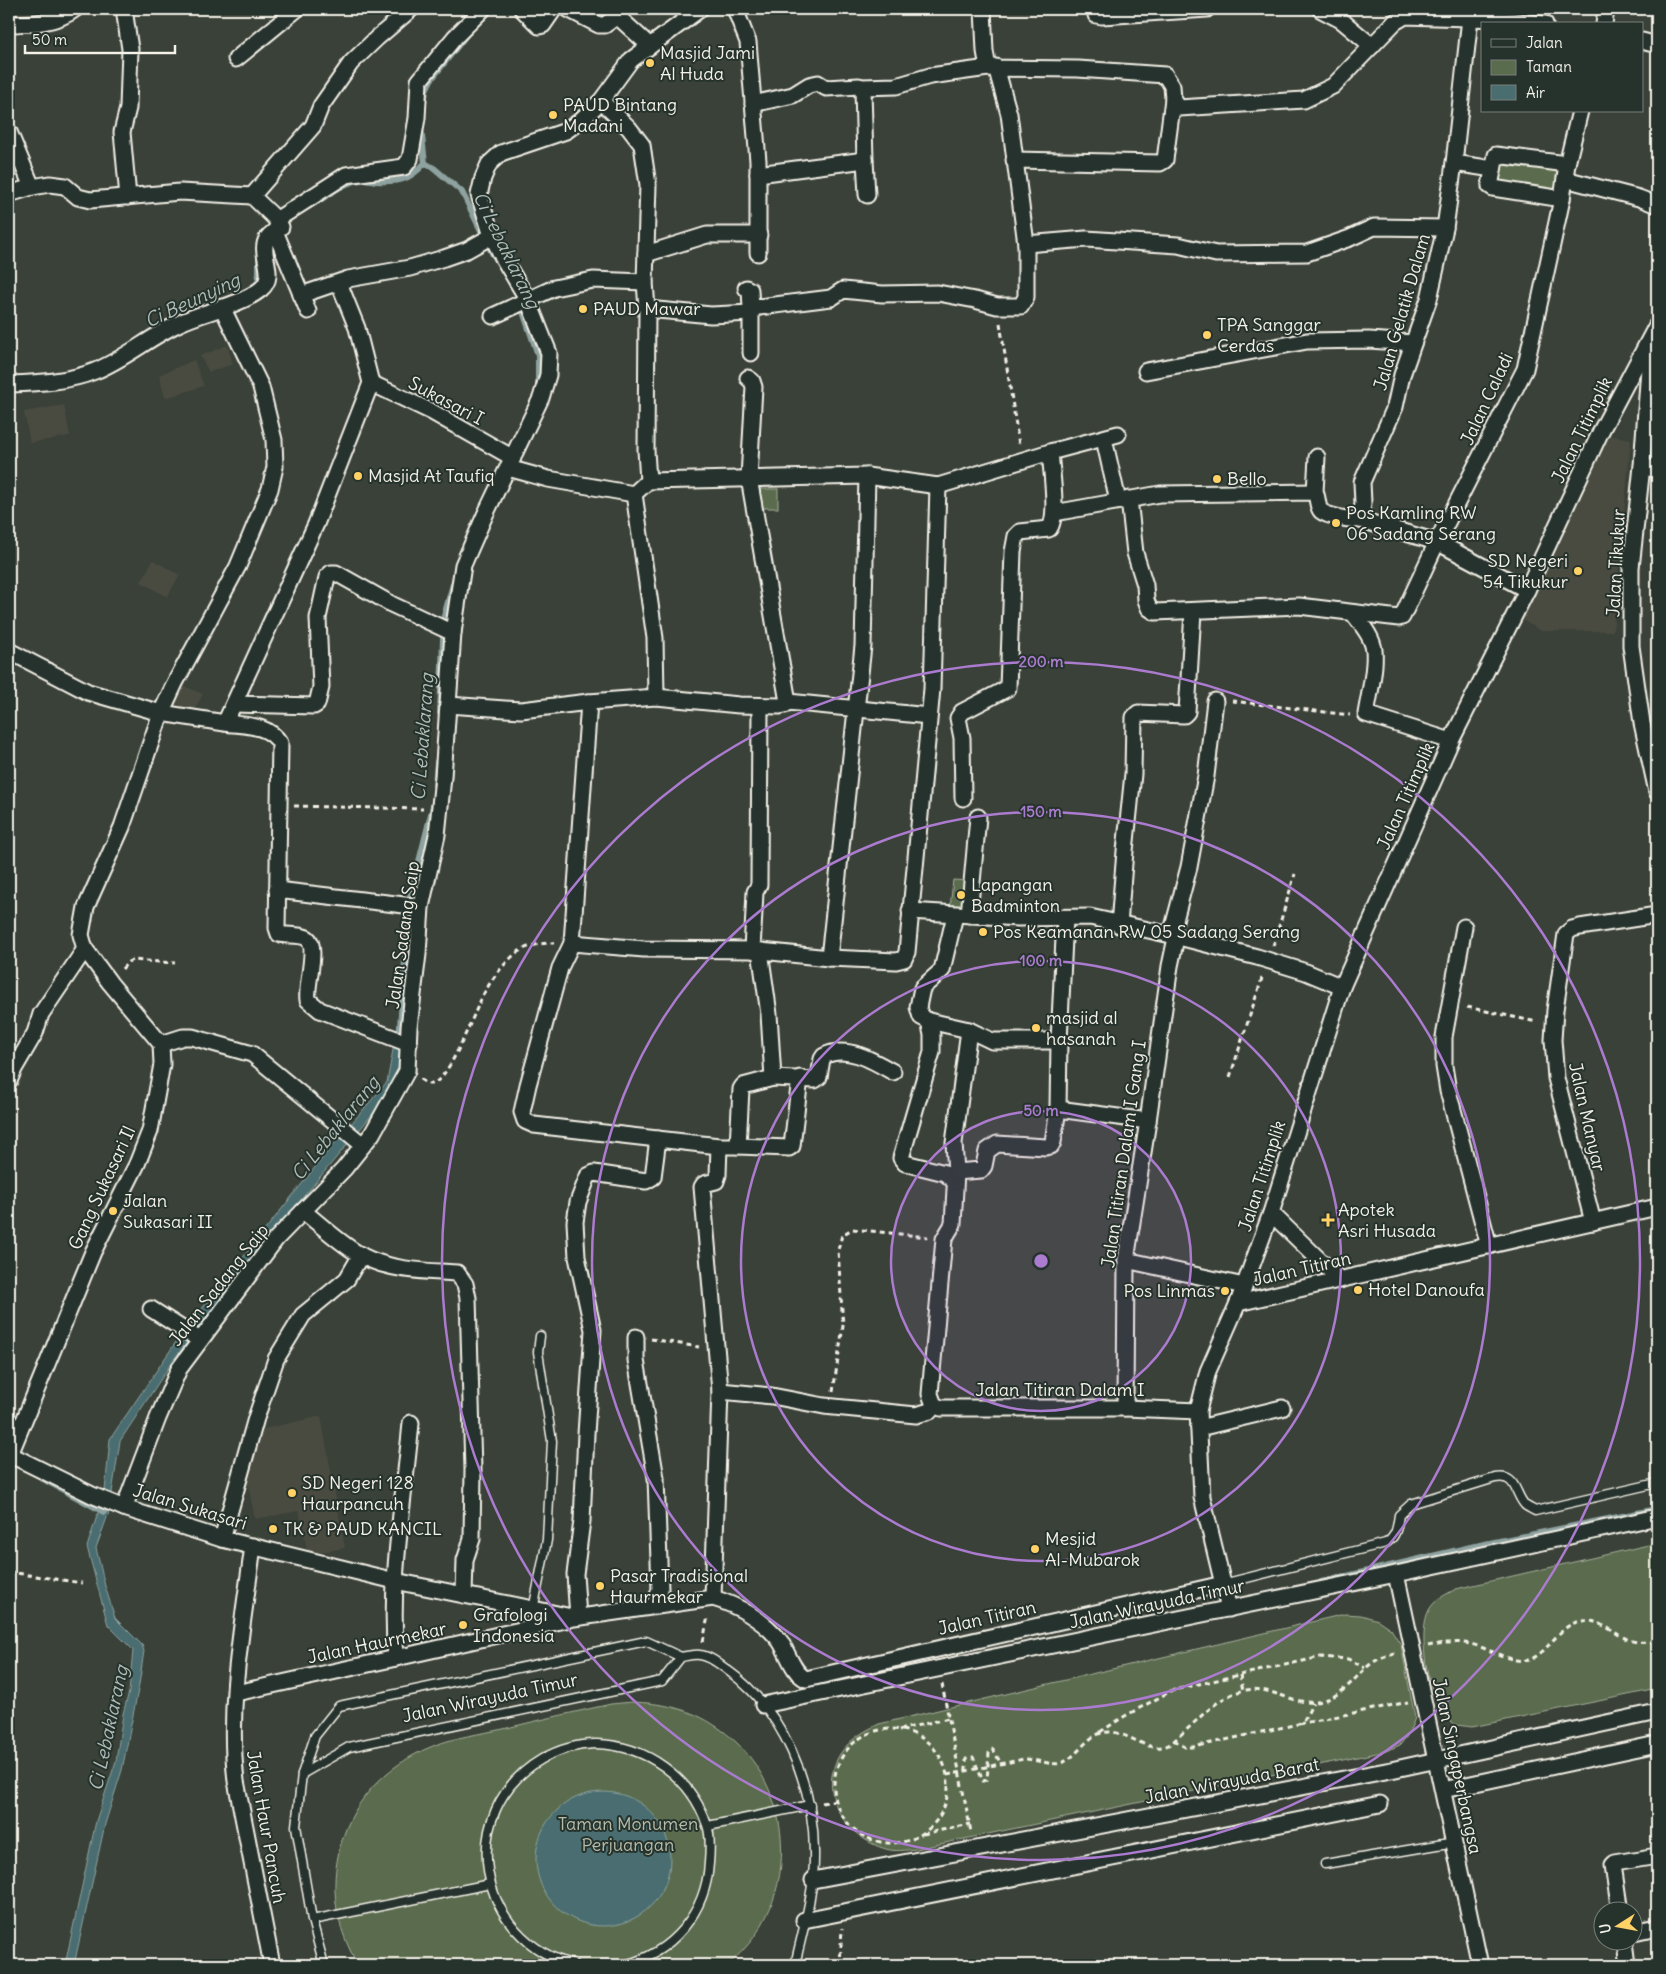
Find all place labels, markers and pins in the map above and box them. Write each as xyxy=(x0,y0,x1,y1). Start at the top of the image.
place label: Masjid Jami Al Huda xyxy=(660,41,755,85)
marker: Masjid Jami Al Huda xyxy=(644,57,656,69)
place label: PAUD Bintang Madani xyxy=(563,93,677,137)
marker: PAUD Bintang Madani xyxy=(547,109,559,121)
place label: PAUD Mawar xyxy=(593,297,701,320)
marker: PAUD Mawar xyxy=(577,303,589,315)
place label: TPA Sanggar Cerdas xyxy=(1217,313,1322,357)
marker: TPA Sanggar Cerdas xyxy=(1201,329,1213,341)
place label: Masjid At Taufiq xyxy=(368,464,494,487)
place label: Bello xyxy=(1227,467,1267,490)
marker: Masjid At Taufiq xyxy=(352,470,364,482)
marker: Bello xyxy=(1211,473,1223,485)
place label: Pos Kamling RW 06 Sadang Serang xyxy=(1346,501,1496,545)
marker: Pos Kamling RW 06 Sadang Serang xyxy=(1330,517,1342,529)
place label: SD Negeri 54 Tikukur xyxy=(1483,549,1569,593)
marker: SD Negeri 54 Tikukur xyxy=(1572,565,1584,577)
place label: Lapangan Badminton xyxy=(971,873,1060,917)
marker: Lapangan Badminton xyxy=(955,889,967,901)
place label: Pos Keamanan RW 05 Sadang Serang xyxy=(993,920,1300,943)
marker: Pos Keamanan RW 05 Sadang Serang xyxy=(977,926,989,938)
place label: masjid al hasanah xyxy=(1046,1006,1117,1050)
marker: masjid al hasanah xyxy=(1030,1022,1042,1034)
place label: Jalan Sukasari II xyxy=(123,1189,213,1233)
place label: Apotek Asri Husada xyxy=(1338,1198,1436,1242)
marker: Jalan Sukasari II xyxy=(107,1205,119,1217)
marker: Apotek Asri Husada xyxy=(1322,1214,1334,1226)
centre of rings xyxy=(1032,1252,1050,1270)
place label: Hotel Danoufa xyxy=(1368,1278,1485,1301)
place label: Pos Linmas xyxy=(1123,1279,1215,1302)
marker: Hotel Danoufa xyxy=(1352,1284,1364,1296)
marker: Pos Linmas xyxy=(1219,1285,1231,1297)
place label: SD Negeri 128 Haurpancuh xyxy=(302,1471,414,1515)
marker: SD Negeri 128 Haurpancuh xyxy=(286,1487,298,1499)
place label: TK & PAUD KANCIL xyxy=(283,1517,442,1540)
marker: TK & PAUD KANCIL xyxy=(267,1523,279,1535)
place label: Mesjid Al-Mubarok xyxy=(1045,1527,1140,1571)
marker: Mesjid Al-Mubarok xyxy=(1029,1543,1041,1555)
place label: Pasar Tradisional Haurmekar xyxy=(610,1564,748,1608)
marker: Pasar Tradisional Haurmekar xyxy=(594,1580,606,1592)
place label: Grafologi Indonesia xyxy=(473,1603,554,1647)
marker: Grafologi Indonesia xyxy=(457,1619,469,1631)

